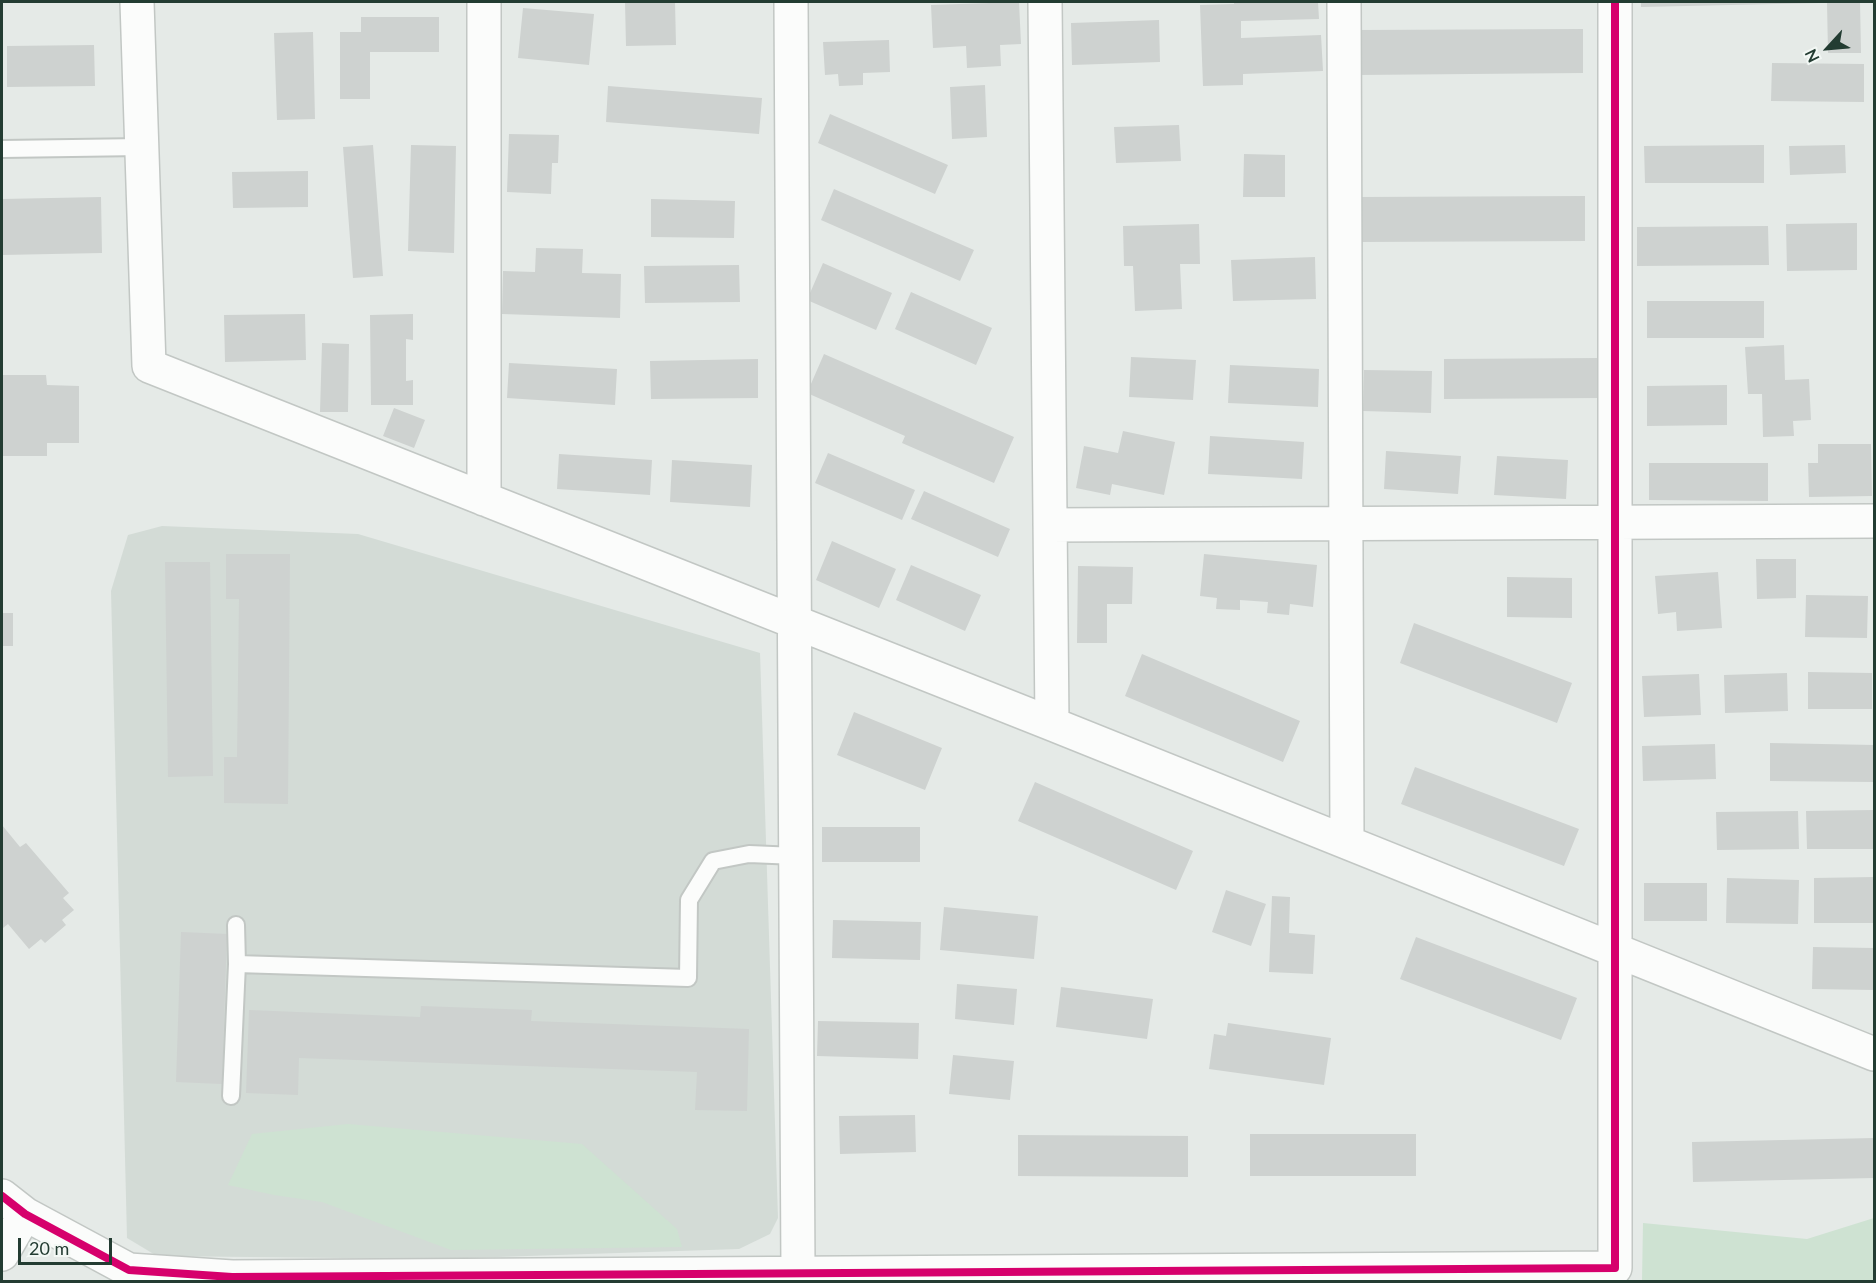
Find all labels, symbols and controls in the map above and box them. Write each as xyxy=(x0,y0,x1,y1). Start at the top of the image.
north arrow xyxy=(1798,18,1858,78)
text: N xyxy=(1800,46,1823,66)
scale bar xyxy=(21,1226,116,1264)
text: 20 m xyxy=(29,1237,69,1259)

